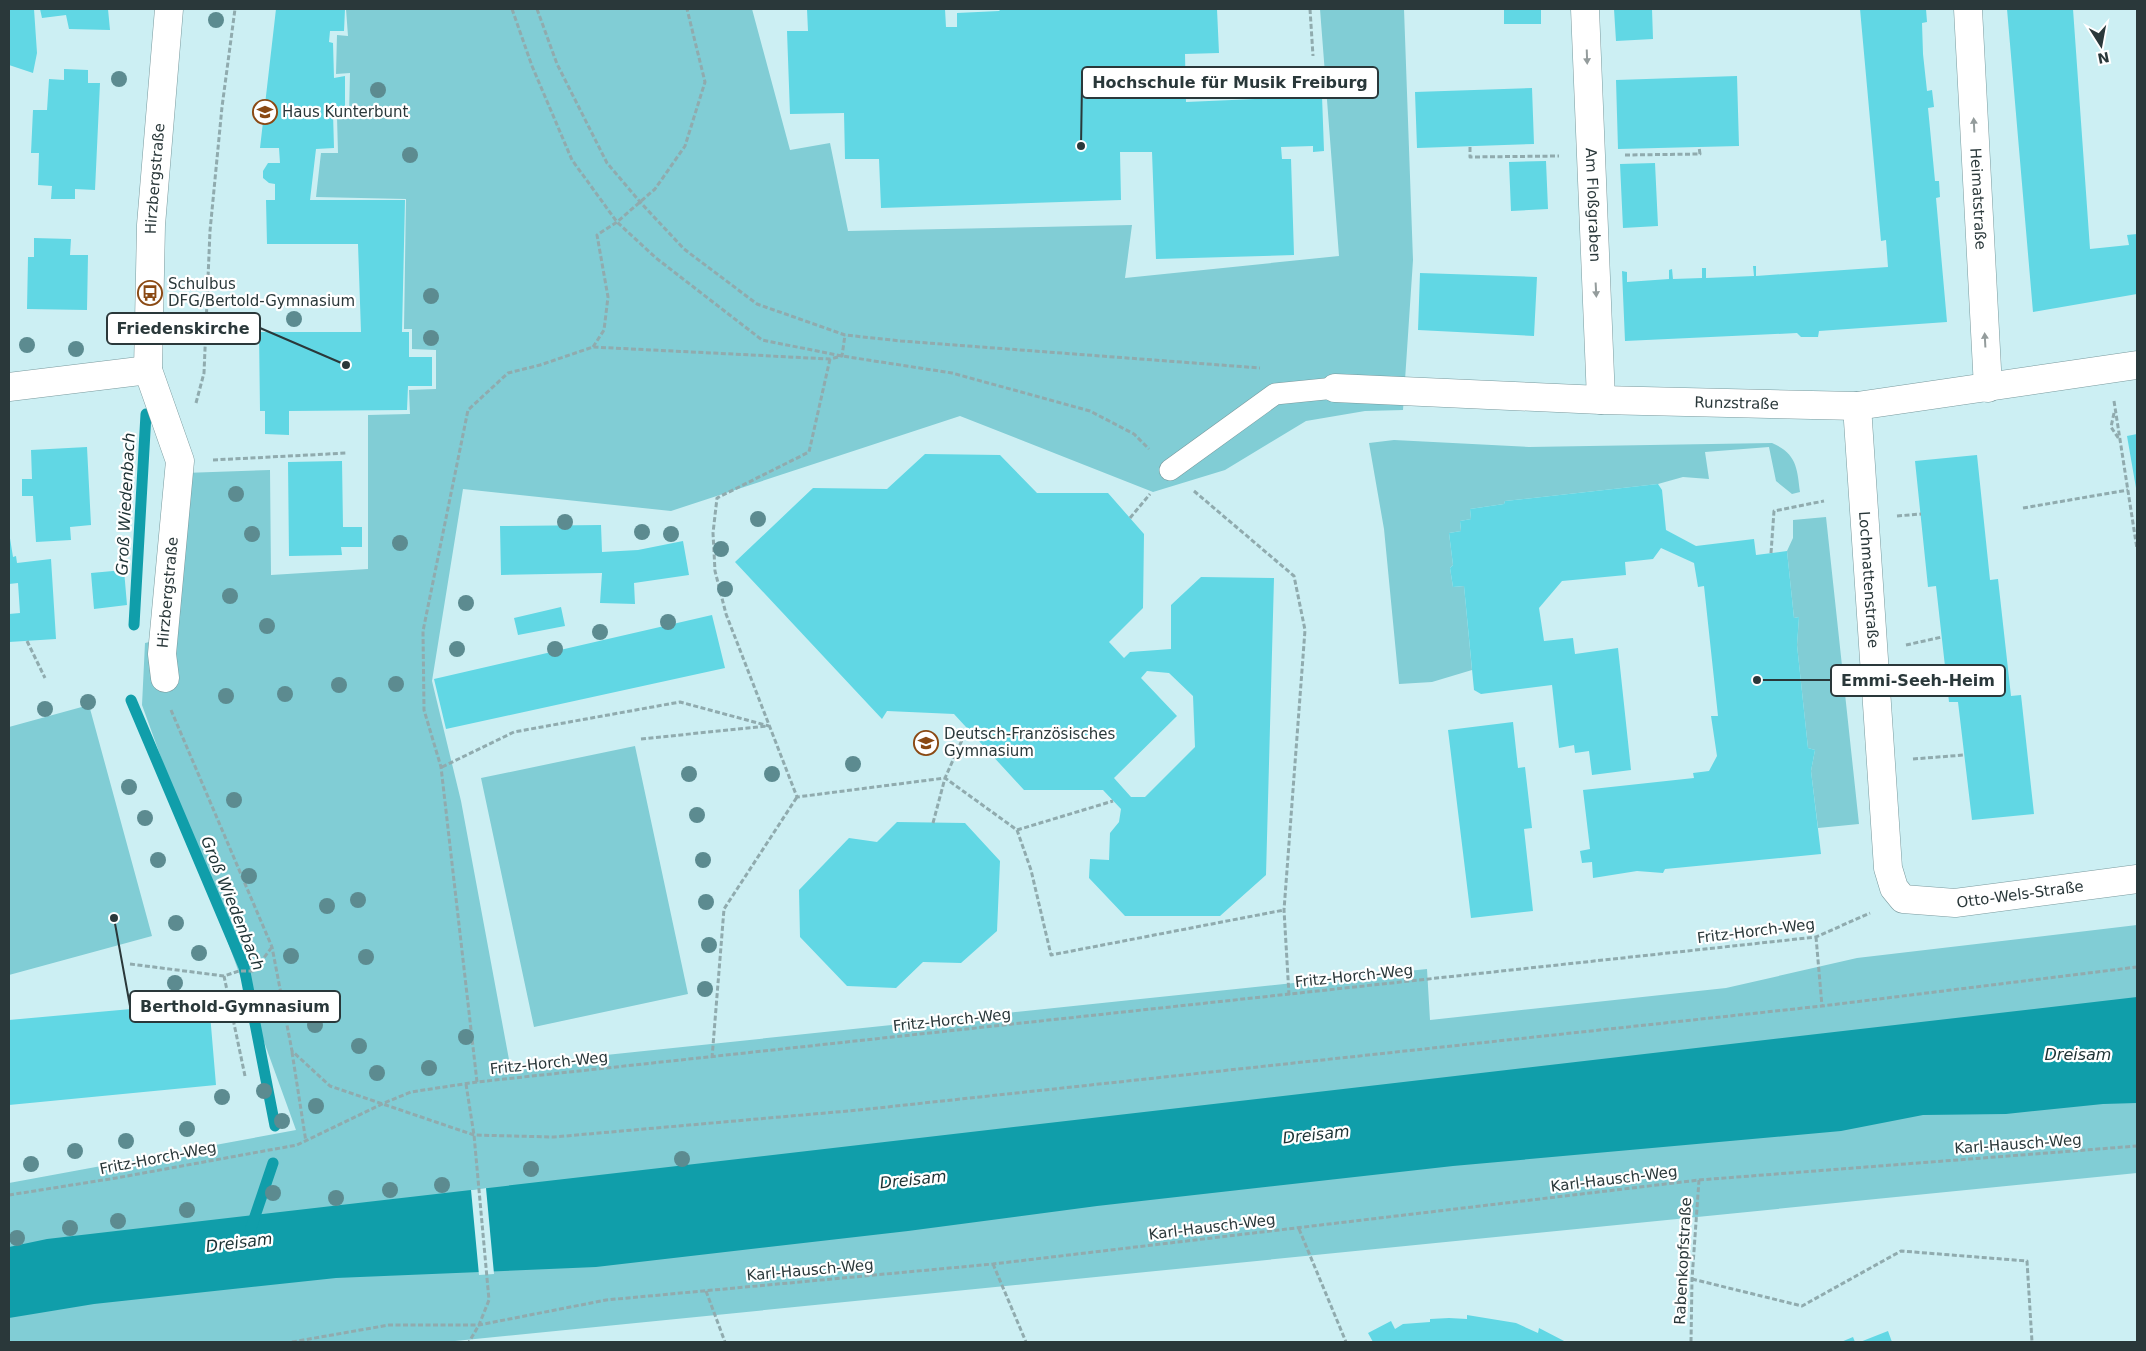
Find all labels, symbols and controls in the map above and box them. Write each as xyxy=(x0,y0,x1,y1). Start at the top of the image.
north arrow xyxy=(2076,20,2126,70)
text: N xyxy=(2096,49,2111,67)
one-way arrow xyxy=(1583,50,1591,66)
callout: Hochschule für Musik Freiburg xyxy=(1082,67,1378,98)
text: Hochschule für Musik Freiburg xyxy=(1092,73,1368,92)
school or university icon: Haus Kunterbunt xyxy=(252,99,278,125)
place label: Haus Kunterbunt xyxy=(282,103,408,121)
one-way arrow xyxy=(1970,117,1978,133)
street label: Hirzbergstraße xyxy=(142,122,168,234)
street label: Am Floßgraben xyxy=(1582,147,1604,262)
street label: Heimatstraße xyxy=(1966,147,1990,250)
place label: Schulbus DFG/Bertold-Gymnasium xyxy=(168,275,355,310)
bus stop icon: Schulbus DFG/Bertold-Gymnasium xyxy=(137,280,163,306)
one-way arrow xyxy=(1592,282,1600,298)
callout: Friedenskirche xyxy=(107,313,260,344)
text: Friedenskirche xyxy=(116,319,250,338)
one-way arrow xyxy=(1981,331,1989,347)
street label: Runzstraße xyxy=(1694,393,1779,413)
water label: Groß Wiedenbach xyxy=(112,432,139,576)
street label: Lochmattenstraße xyxy=(1855,511,1882,649)
street label: Hirzbergstraße xyxy=(154,536,182,649)
callout: Emmi-Seeh-Heim xyxy=(1831,665,2005,696)
text: Emmi-Seeh-Heim xyxy=(1841,671,1995,690)
place label: Deutsch-Französisches Gymnasium xyxy=(944,725,1115,760)
school or university icon: Deutsch-Französisches Gymnasium xyxy=(913,730,939,756)
water label: Groß Wiedenbach xyxy=(197,833,268,973)
street label: Otto-Wels-Straße xyxy=(1956,877,2085,912)
street label: Fritz-Horch-Weg xyxy=(1696,915,1816,947)
street label: Fritz-Horch-Weg xyxy=(1294,961,1414,991)
callout: Berthold-Gymnasium xyxy=(130,991,340,1022)
text: Berthold-Gymnasium xyxy=(140,997,330,1016)
street label: Fritz-Horch-Weg xyxy=(892,1005,1012,1035)
water label: Dreisam xyxy=(2045,1045,2111,1064)
street label: Fritz-Horch-Weg xyxy=(489,1048,609,1078)
water label: Dreisam xyxy=(1282,1122,1350,1147)
street label: Karl-Hausch-Weg xyxy=(1954,1131,2082,1157)
street label: Fritz-Horch-Weg xyxy=(98,1138,218,1178)
street label: Karl-Hausch-Weg xyxy=(1550,1162,1678,1196)
water label: Dreisam xyxy=(879,1167,947,1192)
street label: Rabenkopfstraße xyxy=(1671,1197,1695,1325)
street label: Karl-Hausch-Weg xyxy=(1148,1210,1276,1244)
water label: Dreisam xyxy=(205,1229,273,1256)
street label: Karl-Hausch-Weg xyxy=(746,1255,874,1285)

